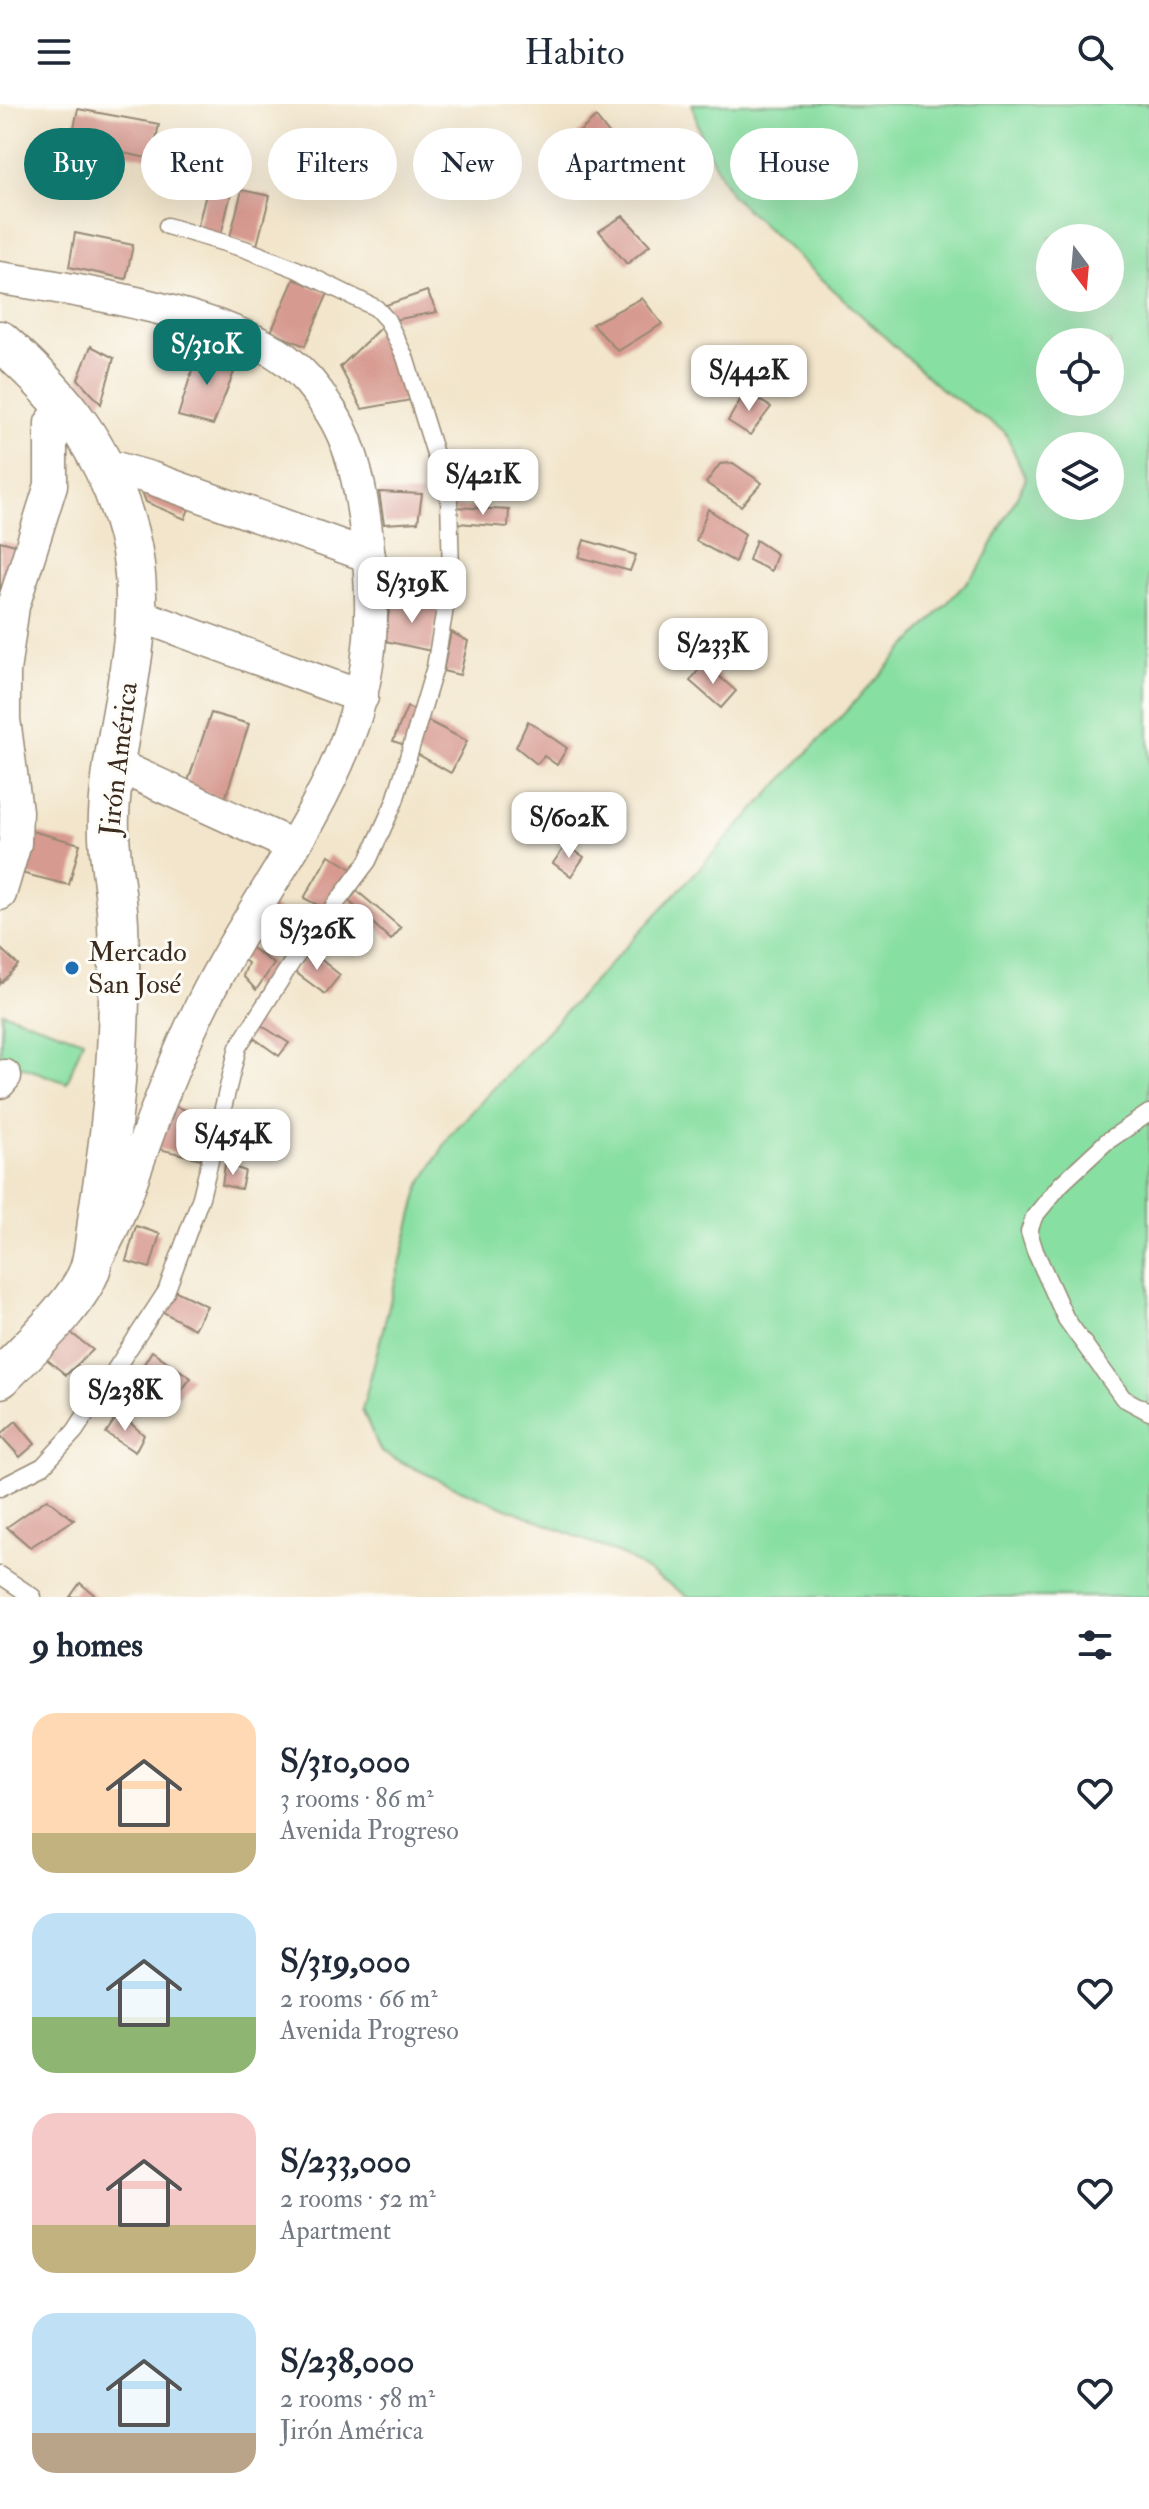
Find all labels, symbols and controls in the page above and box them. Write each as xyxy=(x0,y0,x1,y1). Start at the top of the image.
icon: menu xyxy=(32,30,76,74)
text: Habito xyxy=(524,30,625,75)
icon: search xyxy=(1073,30,1117,74)
chip: Buy xyxy=(24,128,125,200)
chip: Rent xyxy=(141,128,252,200)
chip: Filters xyxy=(268,128,397,200)
chip: New xyxy=(413,128,522,200)
chip: Apartment xyxy=(538,128,714,200)
chip: House xyxy=(730,128,858,200)
north arrow xyxy=(1036,224,1124,312)
map controls xyxy=(1036,224,1124,520)
pin: S/310K xyxy=(142,319,272,387)
button: locate xyxy=(1036,328,1124,416)
text: S/310K xyxy=(171,329,243,361)
pin: S/442K xyxy=(684,345,814,413)
text: S/442K xyxy=(709,355,789,387)
button: layers xyxy=(1036,432,1124,520)
pin: S/421K xyxy=(418,449,548,517)
text: S/421K xyxy=(445,459,521,491)
pin: S/319K xyxy=(347,557,477,625)
text: S/319K xyxy=(376,567,448,599)
pin: S/233K xyxy=(648,618,778,686)
text: S/233K xyxy=(677,628,749,660)
street label: Jirón América xyxy=(92,680,146,839)
pin: S/602K xyxy=(504,792,634,860)
text: S/602K xyxy=(530,802,609,834)
pin: S/326K xyxy=(252,904,382,972)
text: S/326K xyxy=(279,914,355,946)
place label: Mercado San José xyxy=(88,935,187,1002)
marker: Mercado San José xyxy=(63,959,81,977)
pin: S/454K xyxy=(168,1109,298,1177)
text: S/454K xyxy=(194,1119,272,1151)
pin: S/238K xyxy=(60,1365,190,1433)
text: S/238K xyxy=(88,1375,162,1407)
icon: filters xyxy=(1073,1623,1117,1667)
text: 9 homes xyxy=(32,1624,143,1667)
text: S/310,000 xyxy=(280,1740,411,1783)
icon: home xyxy=(96,1745,192,1841)
icon: heart xyxy=(1073,1771,1117,1815)
text: 3 rooms · 86 m² xyxy=(280,1783,434,1815)
text: Avenida Progreso xyxy=(280,1815,459,1847)
text: S/319,000 xyxy=(280,1940,411,1983)
icon: home xyxy=(96,1945,192,2041)
icon: heart xyxy=(1073,1971,1117,2015)
text: 2 rooms · 66 m² xyxy=(280,1983,438,2015)
text: Avenida Progreso xyxy=(280,2015,459,2047)
text: S/233,000 xyxy=(280,2140,411,2183)
icon: home xyxy=(96,2145,192,2241)
icon: heart xyxy=(1073,2171,1117,2215)
text: 2 rooms · 52 m² xyxy=(280,2183,436,2215)
text: Apartment xyxy=(280,2215,391,2247)
text: S/238,000 xyxy=(280,2340,414,2383)
icon: home xyxy=(96,2345,192,2441)
icon: heart xyxy=(1073,2371,1117,2415)
text: 2 rooms · 58 m² xyxy=(280,2383,435,2415)
text: Jirón América xyxy=(280,2415,423,2447)

